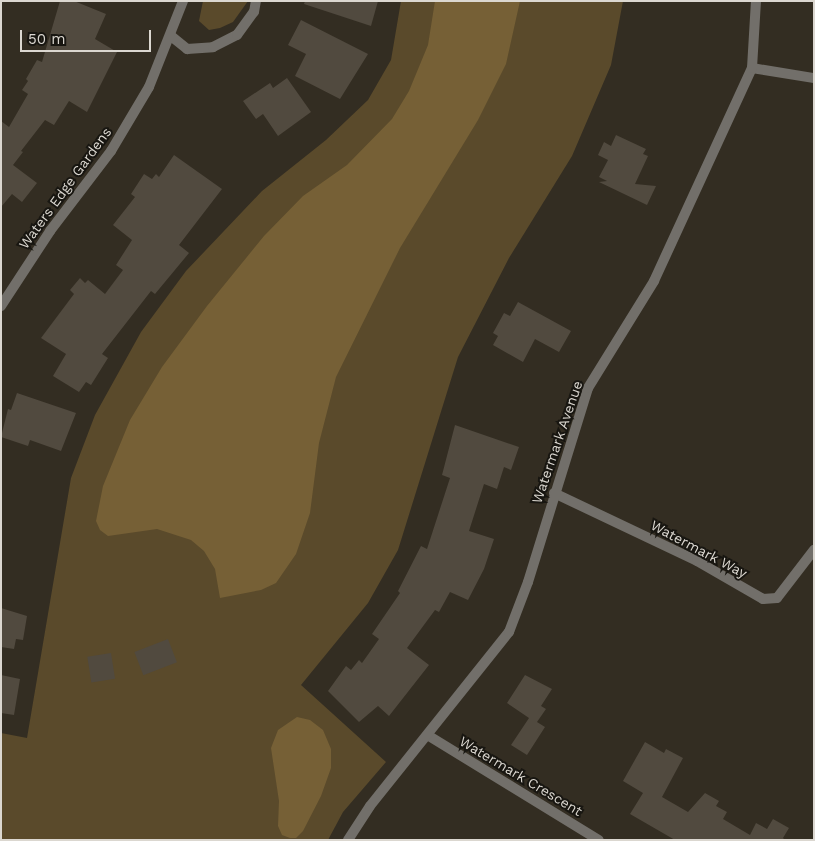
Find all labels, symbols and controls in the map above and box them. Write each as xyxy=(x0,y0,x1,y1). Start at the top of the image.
scale bar xyxy=(22,20,154,52)
text: 50 m xyxy=(28,30,65,48)
street label: Waters Edge Gardens xyxy=(15,124,115,252)
street label: Watermark Avenue xyxy=(528,378,586,506)
street label: Watermark Way xyxy=(648,516,750,582)
street label: Watermark Crescent xyxy=(456,733,586,819)

